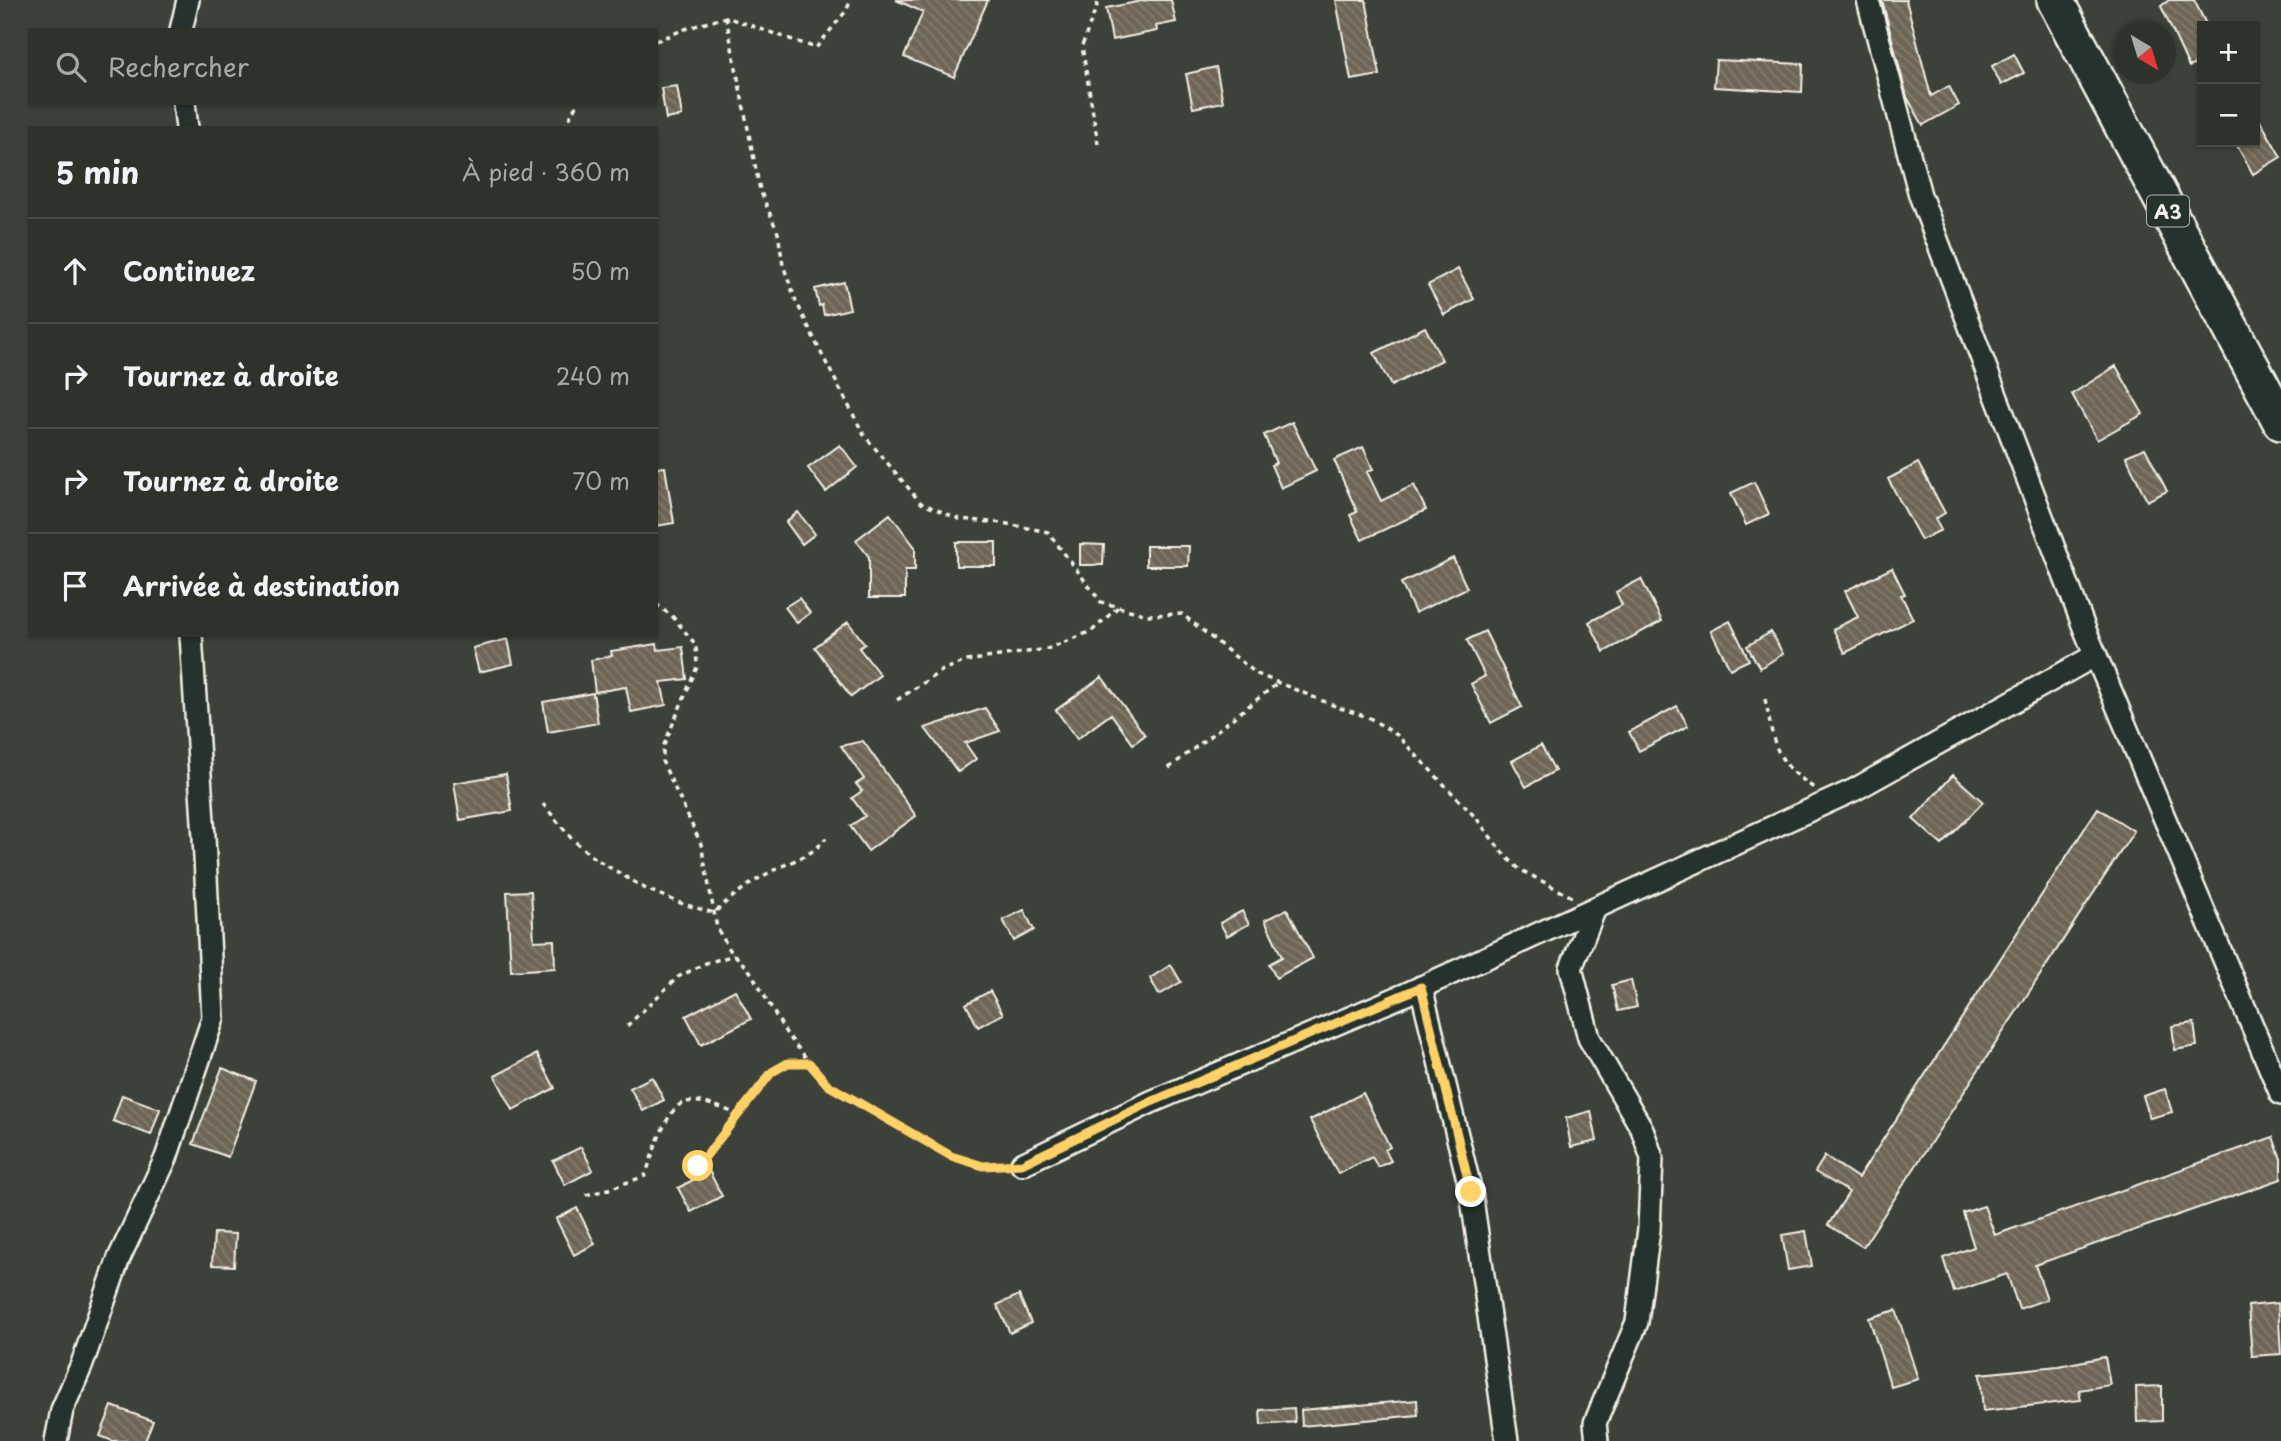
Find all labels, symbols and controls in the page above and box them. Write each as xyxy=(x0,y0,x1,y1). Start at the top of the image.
north arrow xyxy=(2113,21,2176,84)
map controls xyxy=(2197,21,2260,147)
button: + xyxy=(2197,21,2260,84)
search box xyxy=(28,28,658,105)
text: Rechercher xyxy=(108,47,249,86)
icon: search xyxy=(52,48,90,86)
button: − xyxy=(2197,84,2260,147)
text: 5 min xyxy=(56,149,139,194)
text: À pied · 360 m xyxy=(462,154,630,189)
road number: A3 xyxy=(2147,196,2189,226)
text: Continuez xyxy=(123,251,255,290)
icon: ahead xyxy=(56,252,94,290)
text: 50 m xyxy=(570,253,630,288)
text: Tournez à droite xyxy=(123,356,339,395)
icon: right xyxy=(56,357,94,395)
text: 240 m xyxy=(556,358,630,393)
text: Tournez à droite xyxy=(123,461,339,500)
icon: right xyxy=(56,462,94,500)
text: 70 m xyxy=(572,463,630,498)
text: Arrivée à destination xyxy=(123,566,400,605)
icon: arrive xyxy=(56,567,94,605)
route start xyxy=(682,1150,713,1181)
route end xyxy=(1455,1176,1486,1207)

